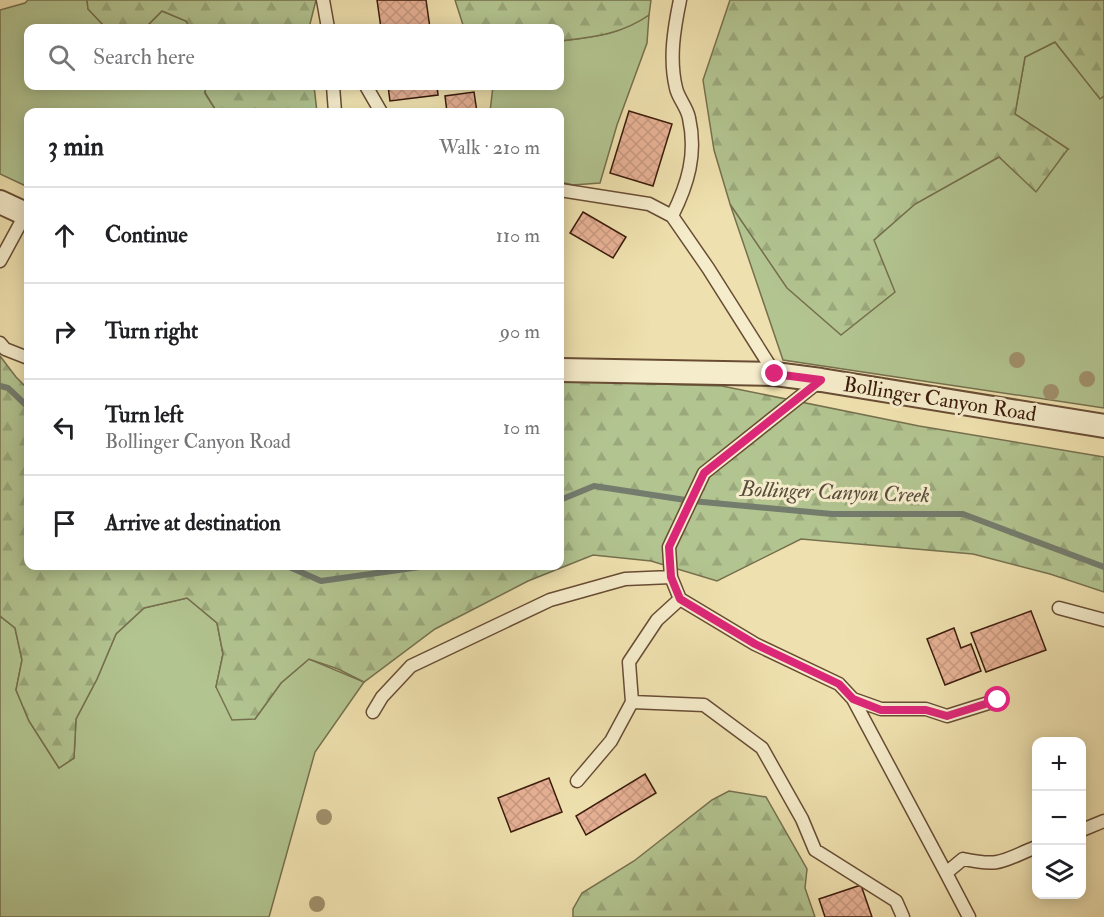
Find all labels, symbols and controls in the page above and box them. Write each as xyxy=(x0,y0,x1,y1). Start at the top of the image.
search box xyxy=(24,24,564,90)
icon: search xyxy=(45,41,78,74)
text: Search here xyxy=(93,43,195,71)
text: 3 min xyxy=(48,131,104,163)
text: Walk · 210 m xyxy=(439,135,540,160)
icon: ahead xyxy=(48,219,81,252)
text: Continue xyxy=(105,221,188,249)
text: 110 m xyxy=(496,223,540,248)
icon: right xyxy=(48,315,81,348)
text: Turn right xyxy=(105,317,198,345)
text: 90 m xyxy=(500,319,540,344)
route end xyxy=(761,360,787,386)
street label: Bollinger Canyon Road xyxy=(841,371,1039,428)
text: Turn left xyxy=(105,401,184,429)
icon: left xyxy=(48,411,81,444)
text: 10 m xyxy=(503,415,540,440)
text: Bollinger Canyon Road xyxy=(105,429,291,454)
water label: Bollinger Canyon Creek xyxy=(739,475,930,509)
icon: arrive xyxy=(48,507,81,540)
text: Arrive at destination xyxy=(105,509,281,537)
route start xyxy=(984,686,1010,712)
map controls xyxy=(1032,737,1086,899)
button: + xyxy=(1032,737,1086,791)
button: − xyxy=(1032,791,1086,845)
button: layers xyxy=(1032,845,1086,899)

